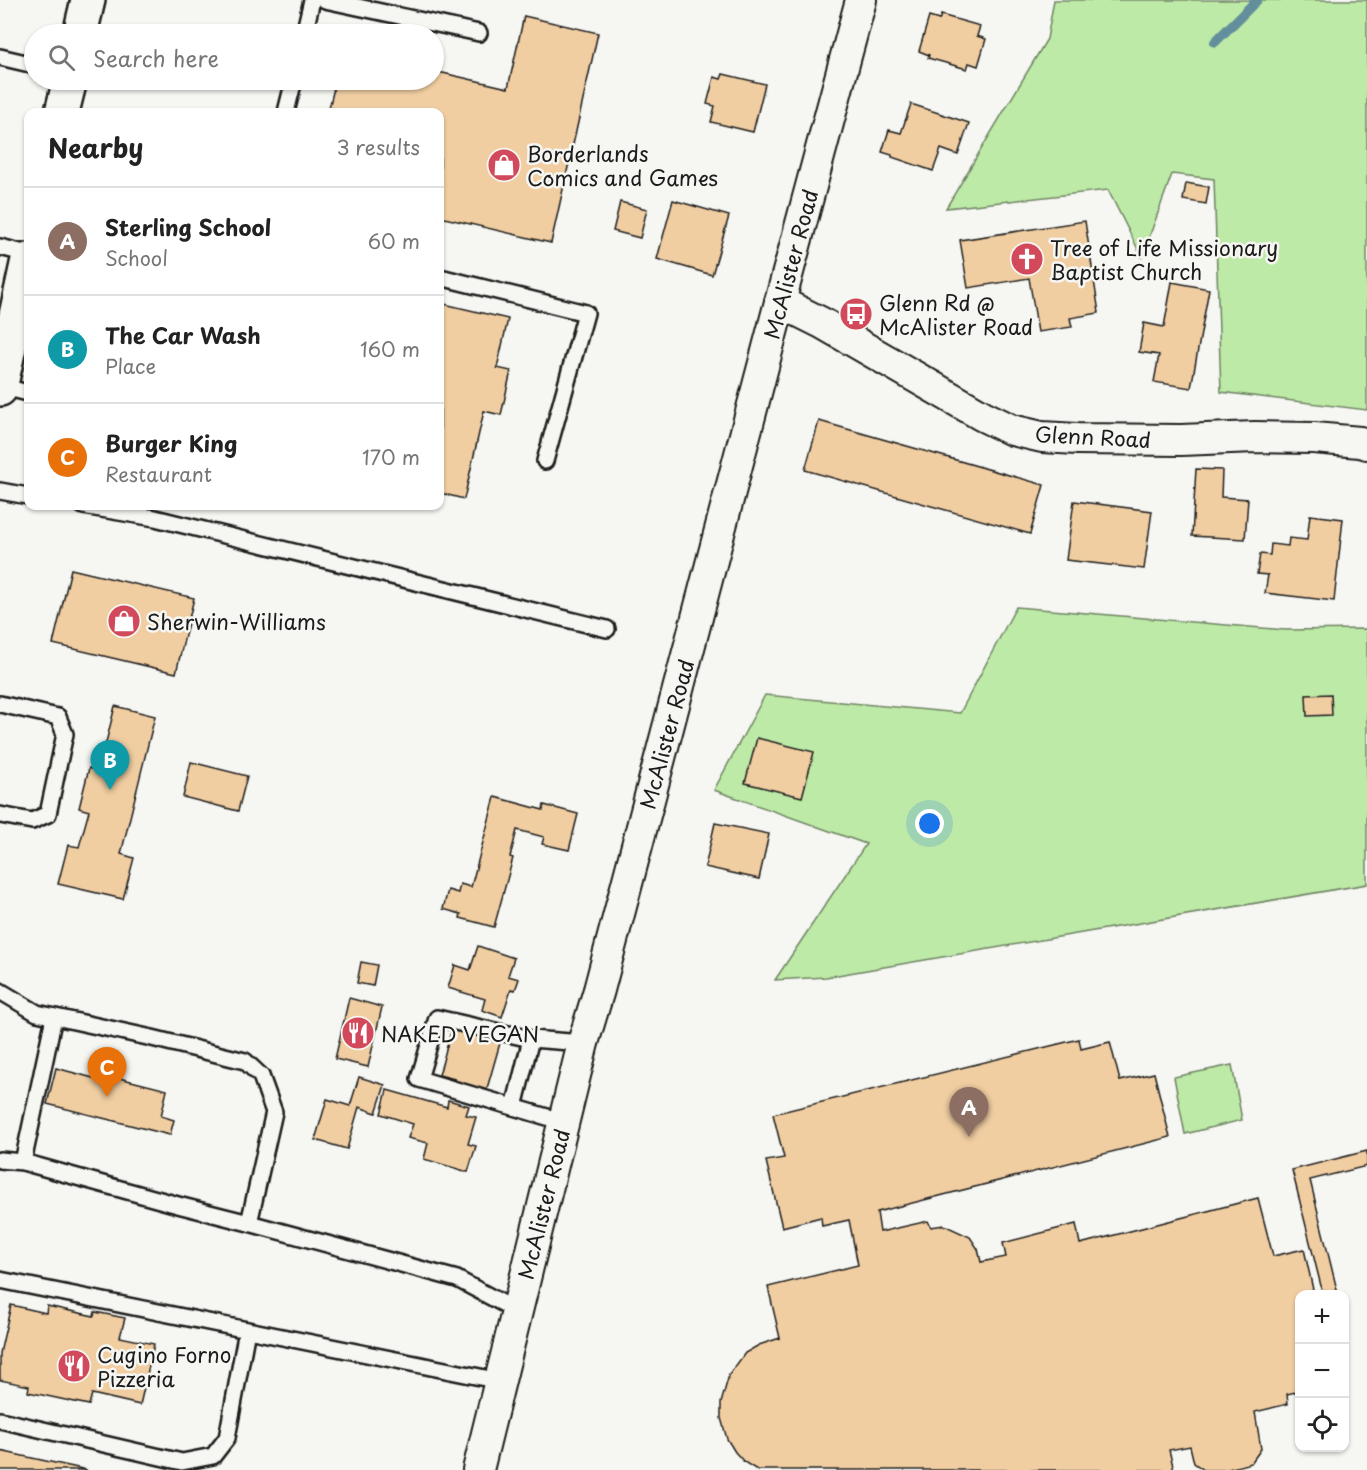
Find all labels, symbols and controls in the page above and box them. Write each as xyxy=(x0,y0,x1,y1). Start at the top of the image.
search box xyxy=(24,24,444,90)
icon: search xyxy=(45,41,78,74)
text: Search here xyxy=(93,41,219,74)
text: Nearby xyxy=(48,128,143,167)
text: 3 results xyxy=(337,132,420,162)
place label: Borderlands Comics and Games xyxy=(527,137,718,193)
shop icon: Borderlands Comics and Games xyxy=(486,147,522,183)
street label: McAlister Road xyxy=(755,185,825,343)
text: Sterling School xyxy=(105,210,271,243)
text: A xyxy=(60,226,75,256)
text: 60 m xyxy=(368,226,420,256)
place label: Tree of Life Missionary Baptist Church xyxy=(1050,231,1278,287)
church icon: Tree of Life Missionary Baptist Church xyxy=(1009,241,1045,277)
text: School xyxy=(105,243,168,273)
place label: Glenn Rd @ McAlister Road xyxy=(879,286,1033,342)
bus stop icon: Glenn Rd @ McAlister Road xyxy=(838,296,874,332)
text: The Car Wash xyxy=(105,318,261,351)
text: B xyxy=(61,334,74,364)
text: 160 m xyxy=(360,334,420,364)
text: Place xyxy=(105,351,156,381)
street label: Glenn Road xyxy=(1034,417,1152,455)
text: Burger King xyxy=(105,426,237,459)
text: C xyxy=(60,442,75,472)
text: 170 m xyxy=(362,442,420,472)
text: Restaurant xyxy=(105,459,212,489)
shop icon: Sherwin-Williams xyxy=(106,603,142,639)
place label: Sherwin-Williams xyxy=(147,605,326,637)
street label: McAlister Road xyxy=(631,655,701,813)
pin: B xyxy=(90,740,130,790)
your location xyxy=(915,809,944,838)
restaurant icon: NAKED VEGAN xyxy=(340,1015,376,1051)
place label: NAKED VEGAN xyxy=(381,1017,539,1049)
pin: C xyxy=(88,1048,126,1097)
pin: A xyxy=(950,1088,988,1137)
street label: McAlister Road xyxy=(509,1125,577,1283)
map controls xyxy=(1295,1290,1349,1452)
button: + xyxy=(1295,1290,1349,1344)
place label: Cugino Forno Pizzeria xyxy=(97,1338,231,1394)
button: − xyxy=(1295,1344,1349,1398)
restaurant icon: Cugino Forno Pizzeria xyxy=(56,1348,92,1384)
button: locate xyxy=(1295,1398,1349,1452)

